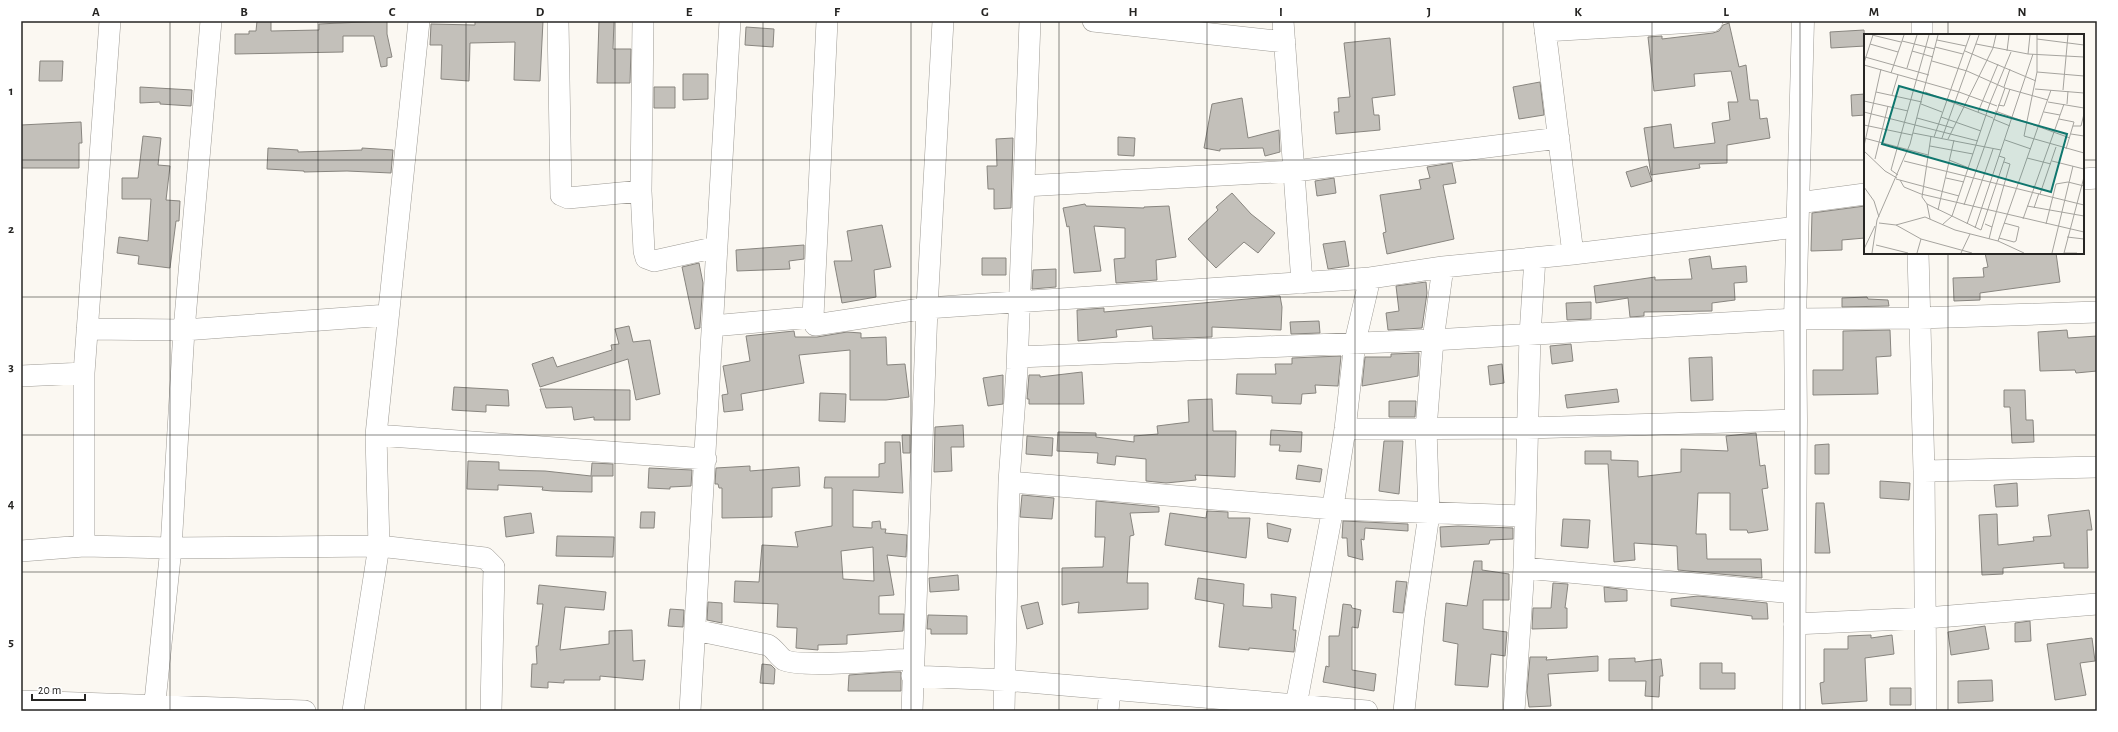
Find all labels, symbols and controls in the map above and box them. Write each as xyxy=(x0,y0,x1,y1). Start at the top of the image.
text: A xyxy=(92,6,100,19)
text: B xyxy=(240,6,248,19)
text: C xyxy=(389,6,396,19)
text: D xyxy=(536,6,545,19)
text: E xyxy=(686,6,693,19)
text: F xyxy=(834,6,841,19)
text: G xyxy=(981,6,989,19)
text: H xyxy=(1128,6,1138,19)
text: I xyxy=(1279,6,1283,19)
text: J xyxy=(1427,6,1431,19)
text: K xyxy=(1574,6,1582,19)
text: L xyxy=(1723,6,1729,19)
text: M xyxy=(1869,6,1879,19)
text: N xyxy=(2017,6,2027,19)
inset map xyxy=(1864,34,2084,254)
text: 1 xyxy=(9,85,13,98)
text: 2 xyxy=(8,223,14,236)
text: 3 xyxy=(8,361,14,374)
text: 4 xyxy=(8,498,15,511)
text: 5 xyxy=(8,636,14,649)
scale bar xyxy=(32,676,85,702)
text: 20 m xyxy=(38,684,61,696)

